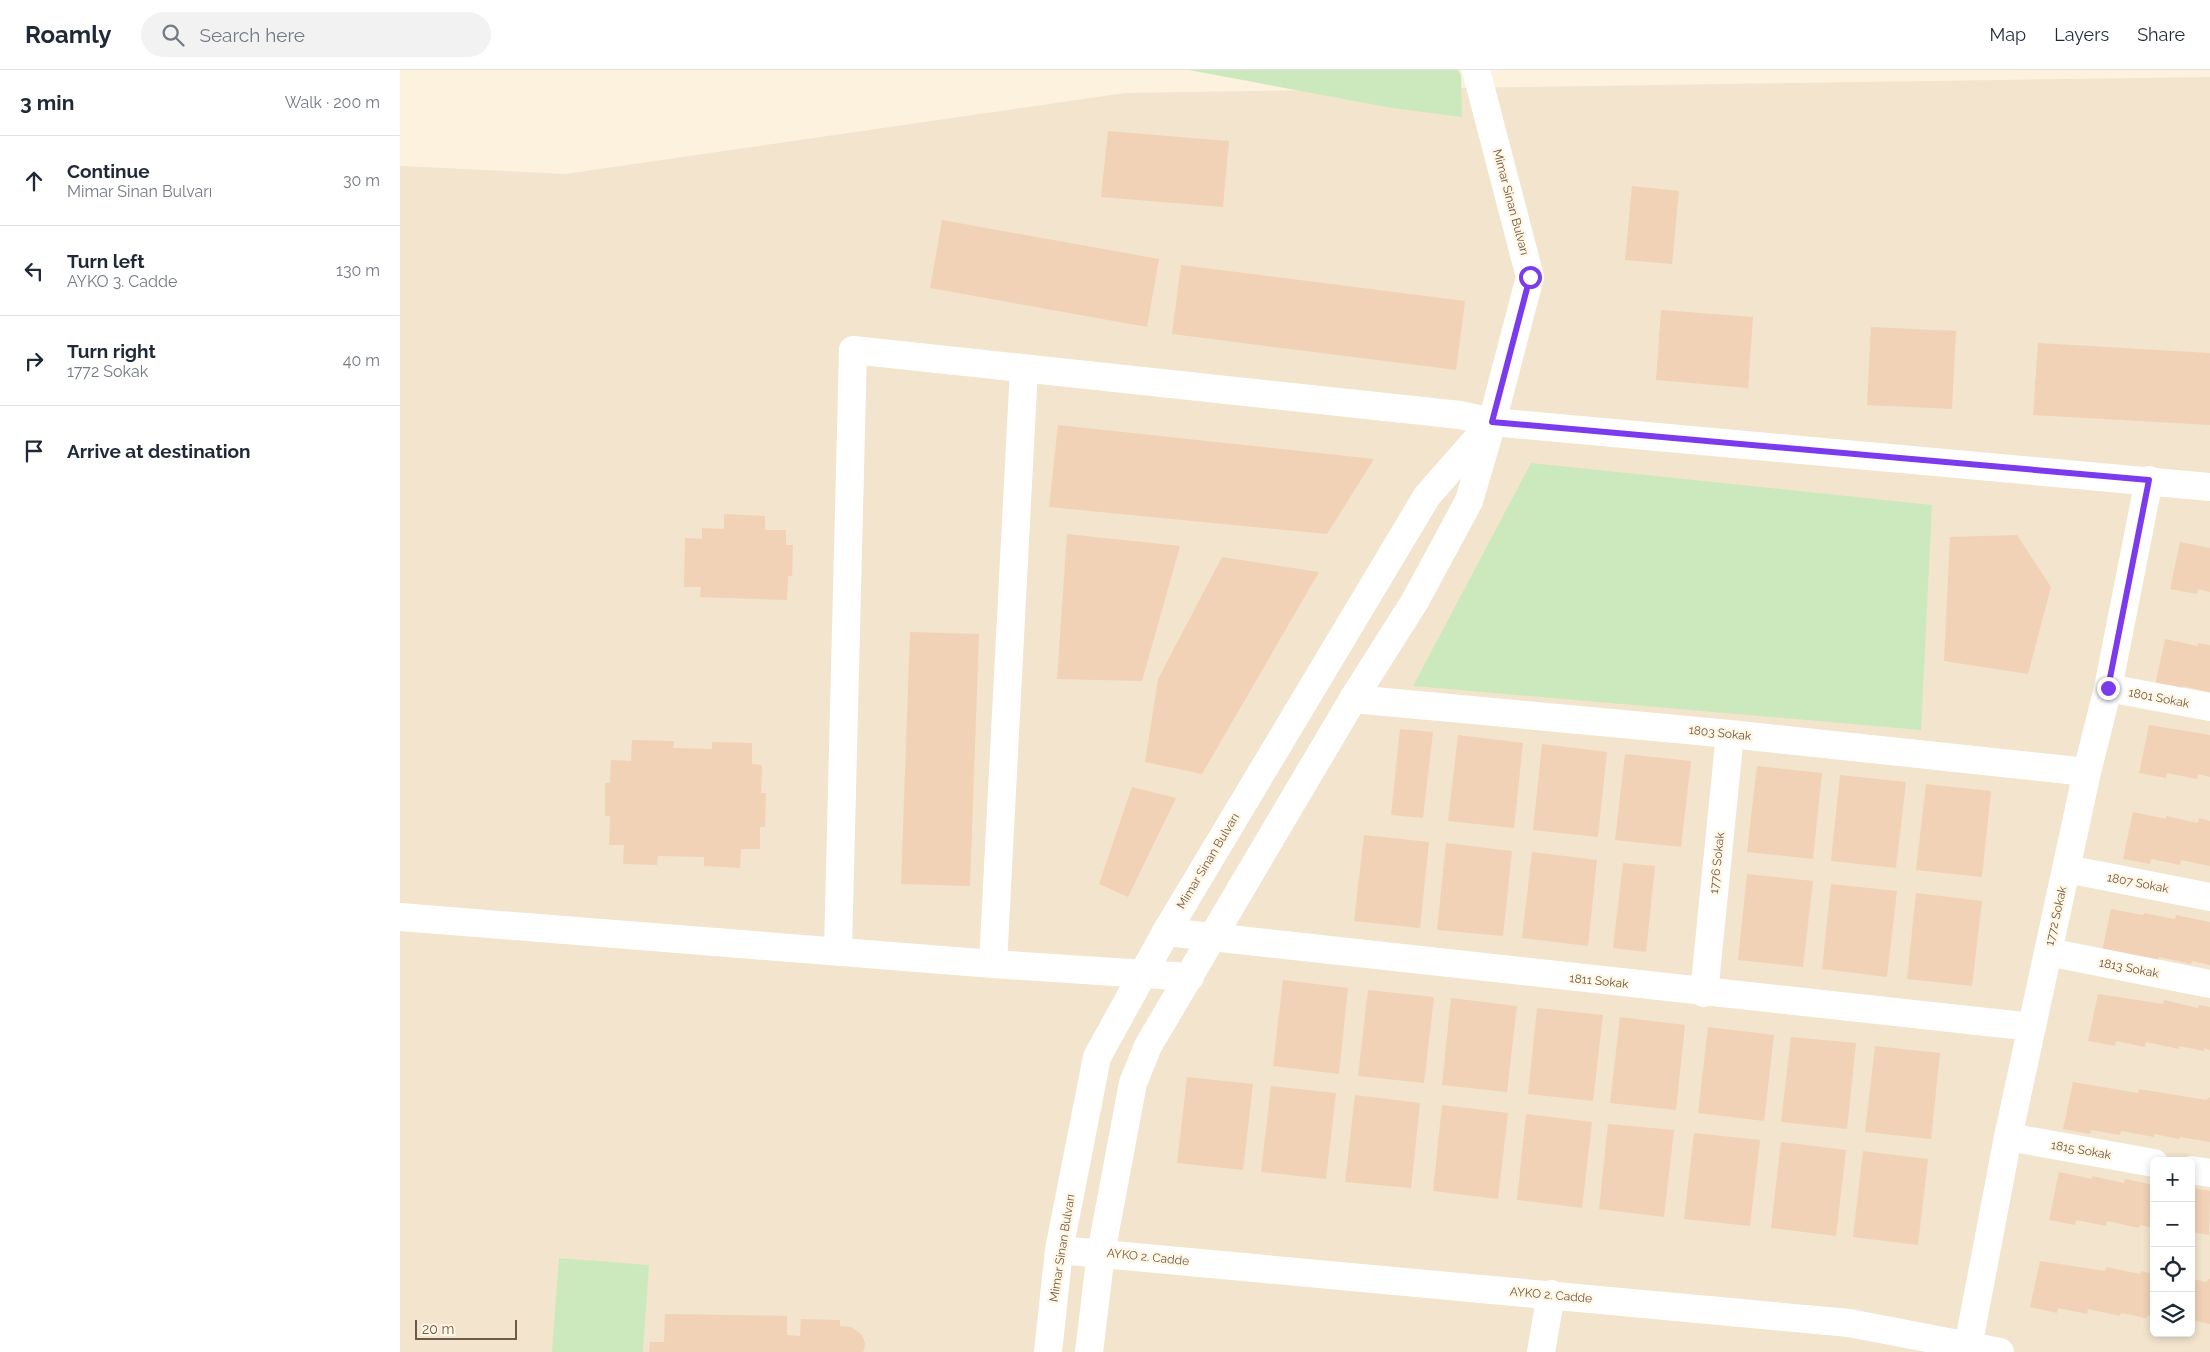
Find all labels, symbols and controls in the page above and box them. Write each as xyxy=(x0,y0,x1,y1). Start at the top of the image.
search box xyxy=(141,12,491,57)
text: Roamly xyxy=(25,20,111,49)
icon: search xyxy=(159,21,187,49)
text: Search here xyxy=(199,24,305,46)
text: Map xyxy=(1990,24,2026,45)
text: Layers xyxy=(2054,24,2109,45)
text: Share xyxy=(2137,24,2185,45)
text: 3 min xyxy=(20,90,74,115)
text: Walk · 200 m xyxy=(285,93,380,112)
street label: Mimar Sinan Bulvarı xyxy=(1490,148,1532,256)
text: Continue xyxy=(67,160,150,182)
icon: ahead xyxy=(20,167,48,195)
text: 30 m xyxy=(343,171,380,190)
text: Mimar Sinan Bulvarı xyxy=(67,182,212,201)
text: Turn left xyxy=(67,250,144,272)
icon: left xyxy=(20,257,48,285)
text: 130 m xyxy=(336,261,380,280)
route start xyxy=(1519,266,1542,289)
text: AYKO 3. Cadde xyxy=(67,272,177,291)
text: Turn right xyxy=(67,340,156,362)
icon: right xyxy=(20,347,48,375)
text: 40 m xyxy=(343,351,380,370)
text: 1772 Sokak xyxy=(67,362,148,381)
icon: arrive xyxy=(20,437,48,465)
text: Arrive at destination xyxy=(67,440,251,462)
route end xyxy=(2097,677,2120,700)
street label: 1801 Sokak xyxy=(2128,685,2191,711)
street label: 1803 Sokak xyxy=(1688,723,1753,743)
street label: Mimar Sinan Bulvarı xyxy=(1174,811,1242,911)
street label: 1776 Sokak xyxy=(1707,831,1727,894)
street label: 1807 Sokak xyxy=(2106,870,2171,896)
street label: 1772 Sokak xyxy=(2042,884,2070,947)
street label: 1813 Sokak xyxy=(2098,955,2161,981)
street label: 1811 Sokak xyxy=(1569,971,1630,991)
street label: 1815 Sokak xyxy=(2050,1138,2113,1162)
map controls xyxy=(2150,1157,2195,1337)
button: + xyxy=(2150,1157,2195,1202)
street label: Mimar Sinan Bulvarı xyxy=(1047,1193,1077,1303)
button: − xyxy=(2150,1202,2195,1247)
street label: AYKO 2. Cadde xyxy=(1106,1246,1190,1268)
button: locate xyxy=(2150,1247,2195,1292)
street label: AYKO 2. Cadde xyxy=(1509,1284,1593,1306)
button: layers xyxy=(2150,1292,2195,1337)
scale bar xyxy=(415,1317,518,1340)
text: 20 m xyxy=(422,1321,454,1337)

